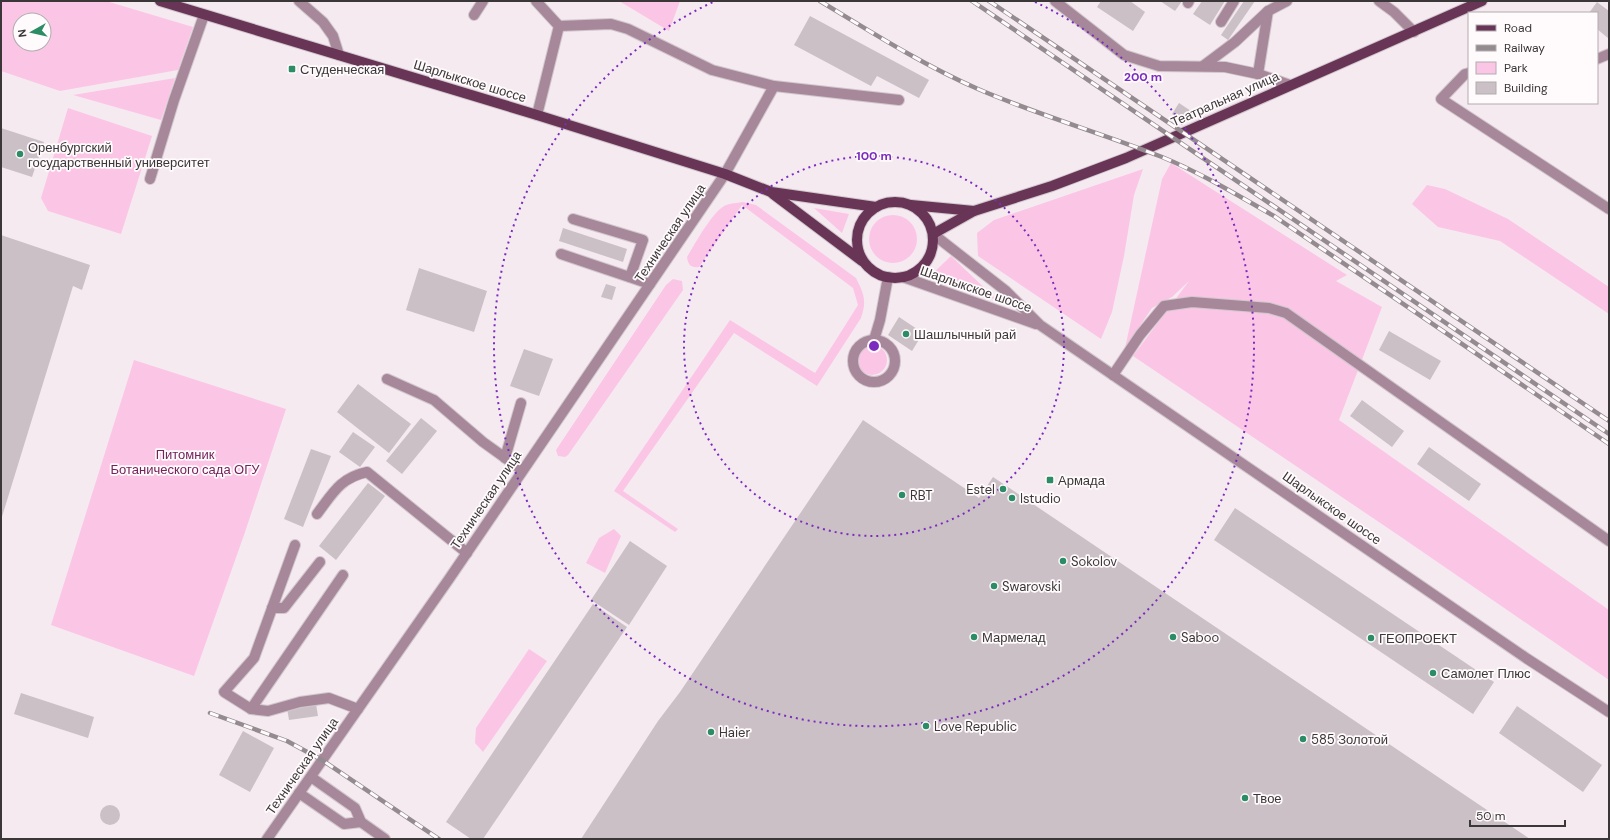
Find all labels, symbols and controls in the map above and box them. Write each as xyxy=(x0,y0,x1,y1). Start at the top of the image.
north arrow xyxy=(12,12,52,52)
legend xyxy=(1468,12,1598,104)
text: Road xyxy=(1504,20,1532,36)
text: N xyxy=(15,28,30,38)
text: Railway xyxy=(1504,40,1545,56)
street label: Шарлыкское шоссе xyxy=(412,56,528,106)
text: Park xyxy=(1504,60,1528,76)
place label: Студенческая xyxy=(300,61,384,78)
marker: Студенческая xyxy=(287,64,297,74)
street label: Театральная улица xyxy=(1168,67,1283,131)
text: 200 m xyxy=(1124,69,1162,85)
text: Building xyxy=(1504,80,1548,96)
place label: Оренбургский государственный университет xyxy=(28,139,210,171)
text: 100 m xyxy=(856,148,892,164)
marker: Оренбургский государственный университет xyxy=(15,149,25,159)
street label: Техническая улица xyxy=(631,180,710,285)
street label: Шарлыкское шоссе xyxy=(918,262,1034,316)
place label: Шашлычный рай xyxy=(914,326,1016,343)
marker: Шашлычный рай xyxy=(901,329,911,339)
centre of rings xyxy=(867,339,881,353)
park label: Питомник Ботанического сада ОГУ xyxy=(110,446,260,478)
street label: Техническая улица xyxy=(447,447,526,552)
street label: Шарлыкское шоссе xyxy=(1279,468,1385,548)
place label: Армада xyxy=(1058,472,1106,489)
marker: Армада xyxy=(1045,475,1055,485)
place label: Estel xyxy=(966,481,995,498)
marker: Estel xyxy=(998,484,1008,494)
place label: RBT xyxy=(910,487,933,504)
marker: RBT xyxy=(897,490,907,500)
place label: Istudio xyxy=(1020,490,1061,507)
marker: Istudio xyxy=(1007,493,1017,503)
place label: Sokolov xyxy=(1071,553,1117,570)
marker: Sokolov xyxy=(1058,556,1068,566)
place label: Swarovski xyxy=(1002,578,1061,595)
marker: Swarovski xyxy=(989,581,999,591)
place label: Мармелад xyxy=(982,629,1046,646)
place label: Saboo xyxy=(1181,629,1219,646)
place label: ГЕОПРОЕКТ xyxy=(1379,630,1457,647)
marker: Мармелад xyxy=(969,632,979,642)
marker: Saboo xyxy=(1168,632,1178,642)
marker: ГЕОПРОЕКТ xyxy=(1366,633,1376,643)
place label: Самолет Плюс xyxy=(1441,665,1531,682)
marker: Самолет Плюс xyxy=(1428,668,1438,678)
street label: Техническая улица xyxy=(262,713,342,818)
place label: Love Republic xyxy=(934,718,1017,735)
marker: Love Republic xyxy=(921,721,931,731)
place label: Haier xyxy=(719,724,750,741)
marker: Haier xyxy=(706,727,716,737)
place label: 585 Золотой xyxy=(1311,731,1388,748)
marker: 585 Золотой xyxy=(1298,734,1308,744)
place label: Твое xyxy=(1253,790,1282,807)
marker: Твое xyxy=(1240,793,1250,803)
scale bar xyxy=(1470,802,1565,828)
text: 50 m xyxy=(1476,808,1505,824)

